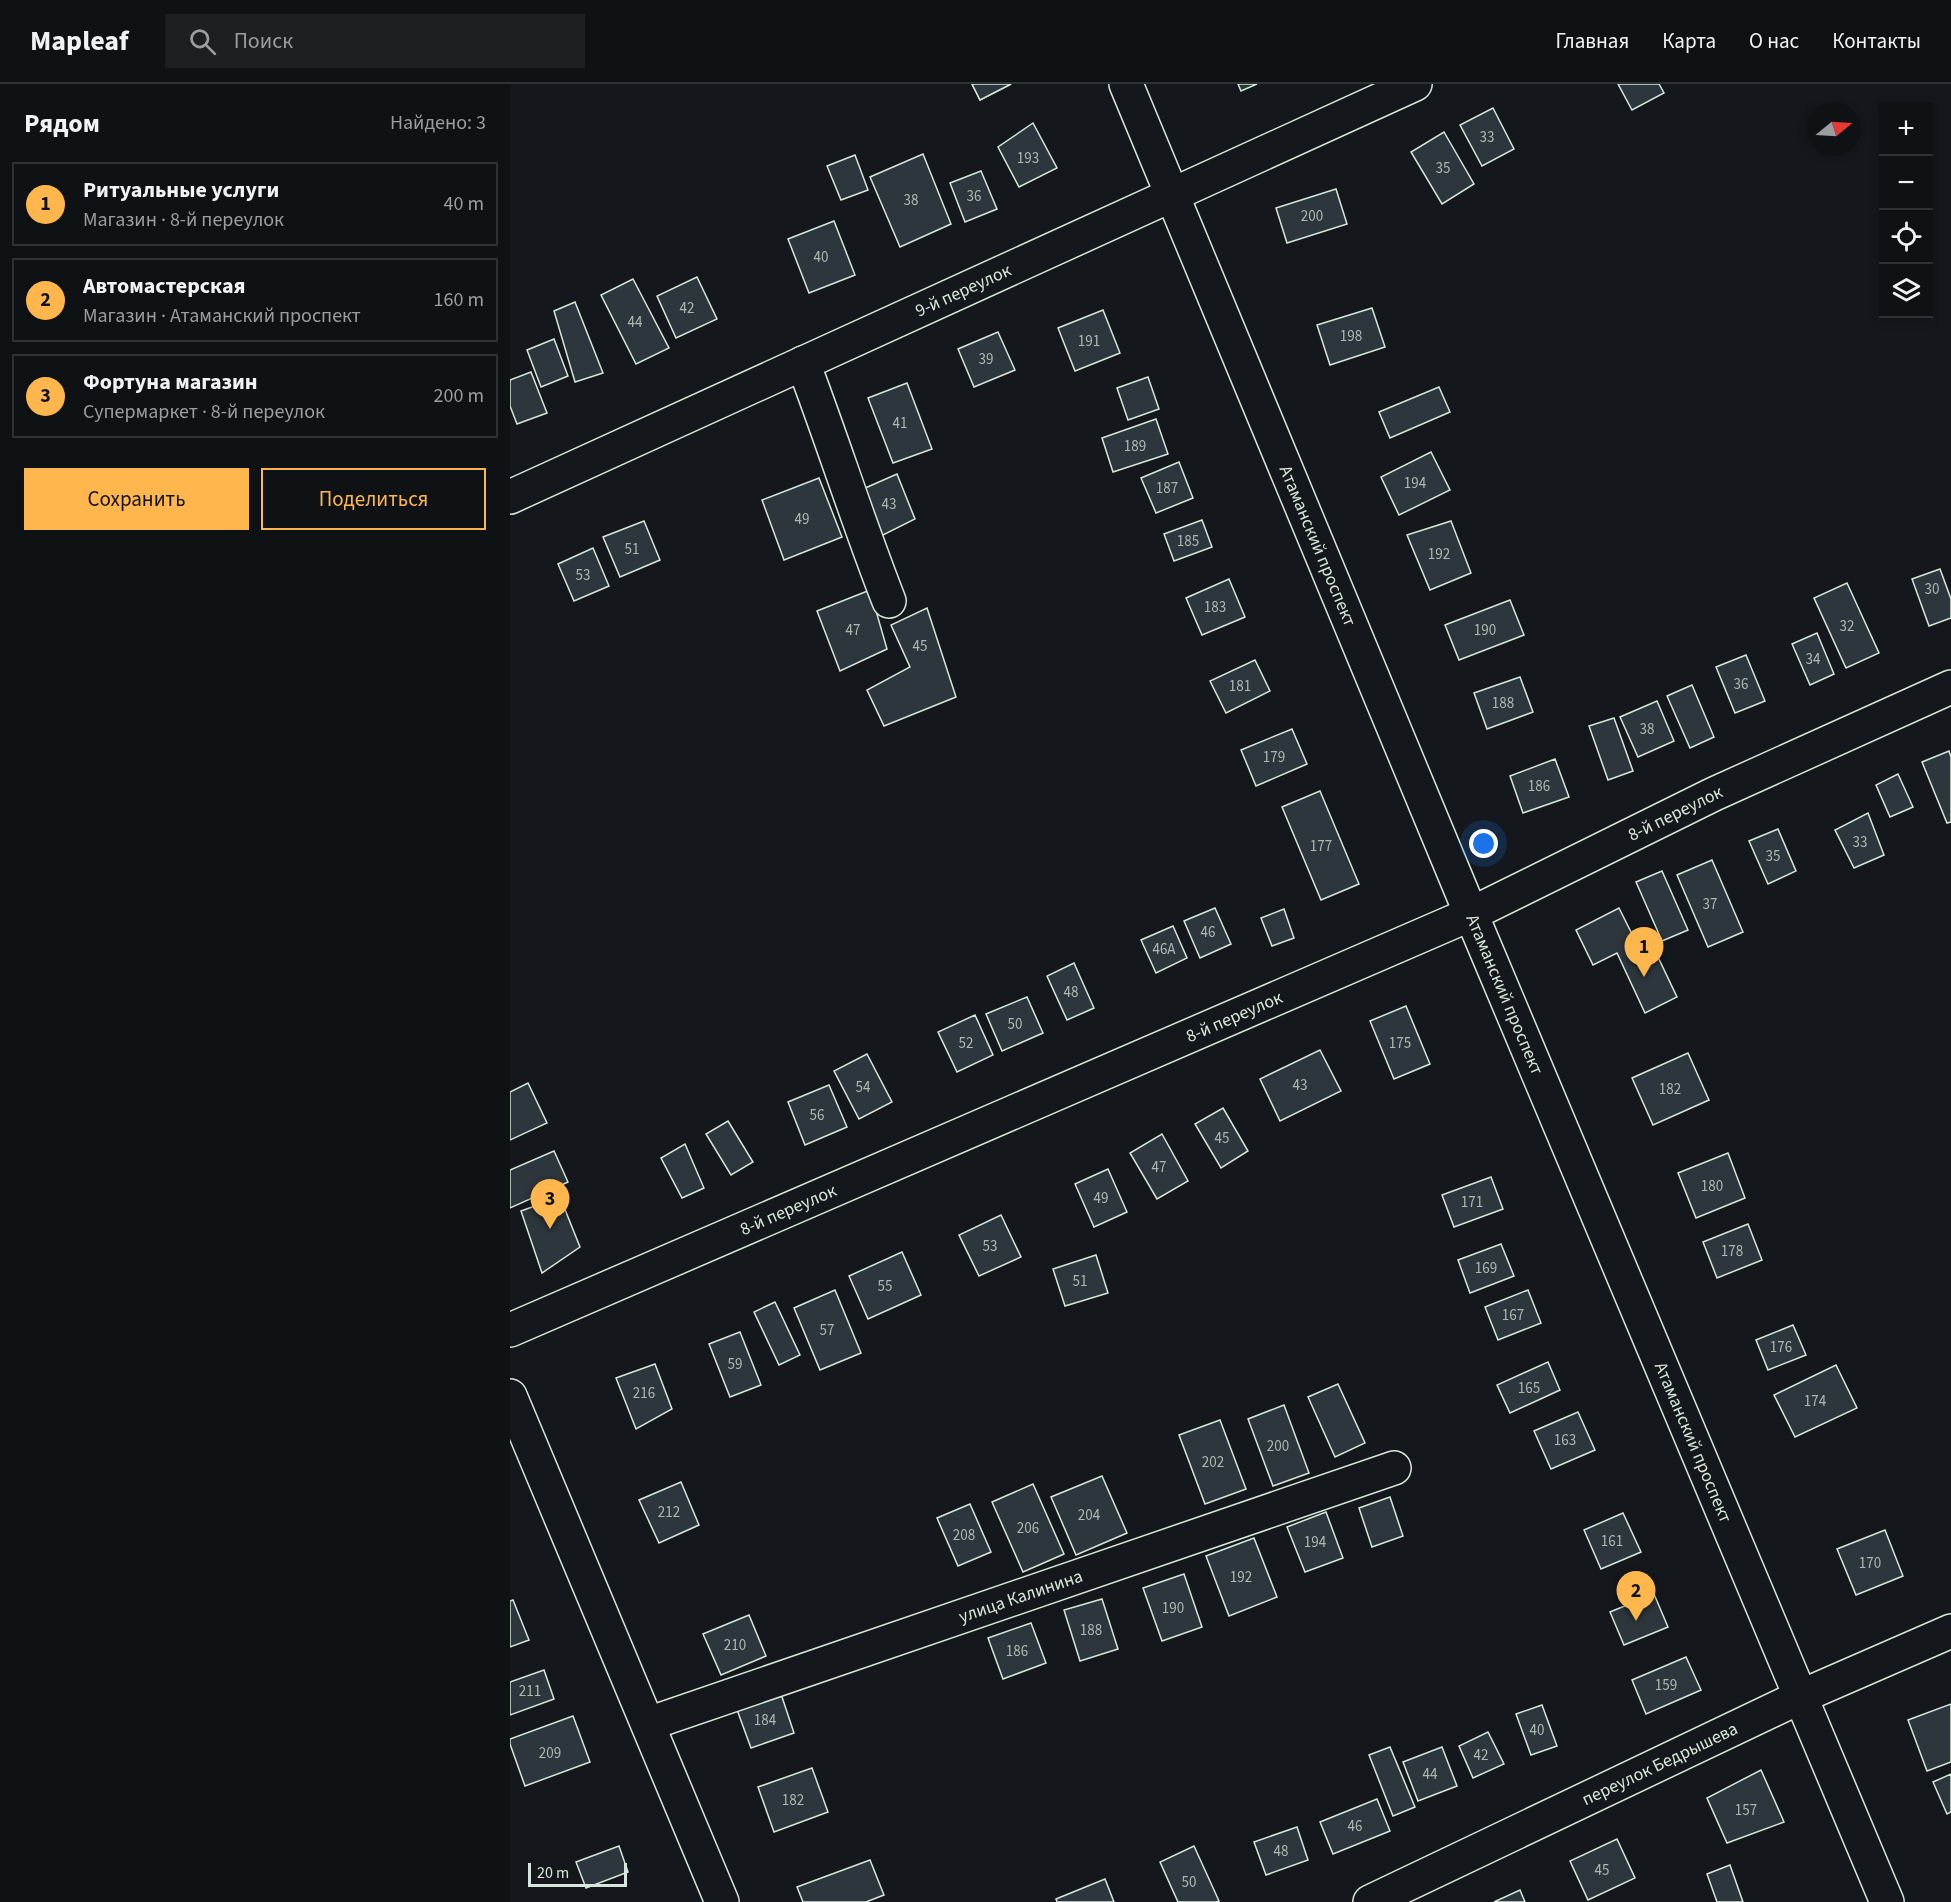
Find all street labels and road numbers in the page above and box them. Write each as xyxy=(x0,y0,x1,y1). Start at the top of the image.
street label: 9-й переулок xyxy=(911,258,1015,323)
street label: Атаманский проспект xyxy=(1273,462,1362,630)
street label: 8-й переулок xyxy=(1624,780,1727,848)
street label: Атаманский проспект xyxy=(1459,910,1549,1079)
street label: 8-й переулок xyxy=(1182,985,1286,1049)
street label: 8-й переулок xyxy=(736,1178,840,1242)
street label: Атаманский проспект xyxy=(1648,1358,1738,1527)
street label: улица Калинина xyxy=(955,1564,1086,1629)
street label: переулок Бедрышева xyxy=(1578,1716,1742,1812)

